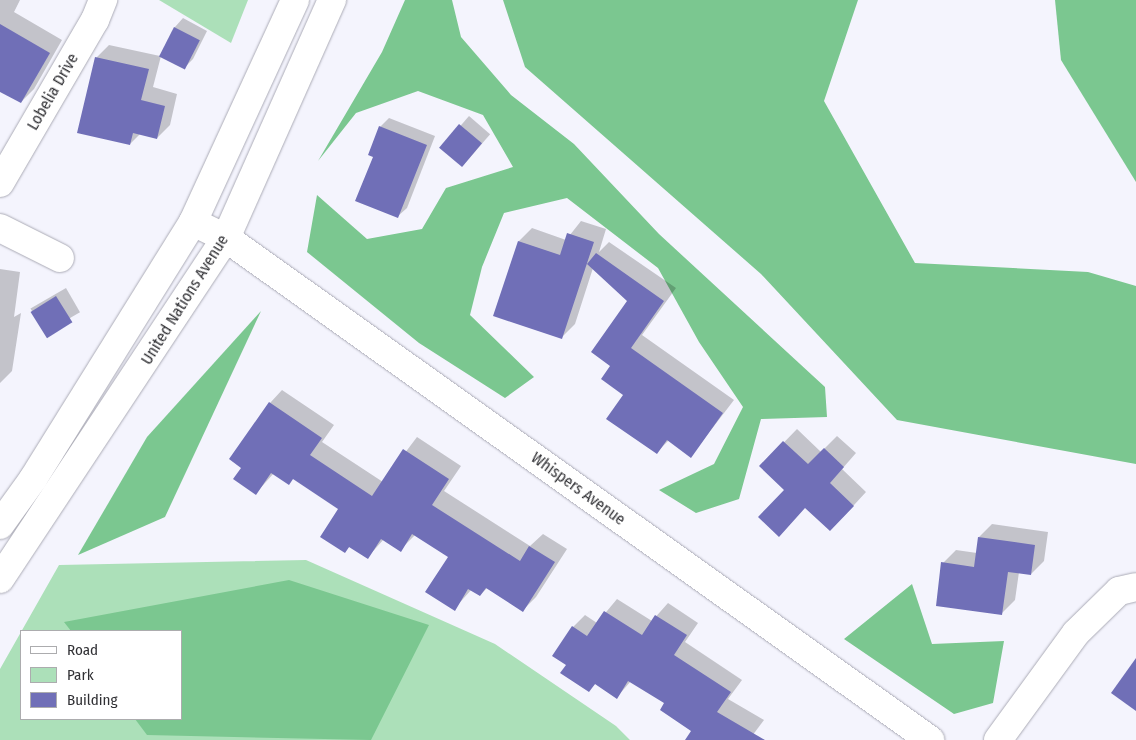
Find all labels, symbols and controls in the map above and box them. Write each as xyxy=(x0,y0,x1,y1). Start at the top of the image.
street label: Lobelia Drive xyxy=(23,50,83,134)
street label: United Nations Avenue xyxy=(137,232,233,368)
street label: Whispers Avenue xyxy=(527,448,629,530)
legend xyxy=(20,630,182,720)
text: Road xyxy=(67,641,98,659)
text: Park xyxy=(67,666,94,684)
text: Building xyxy=(67,691,118,709)

